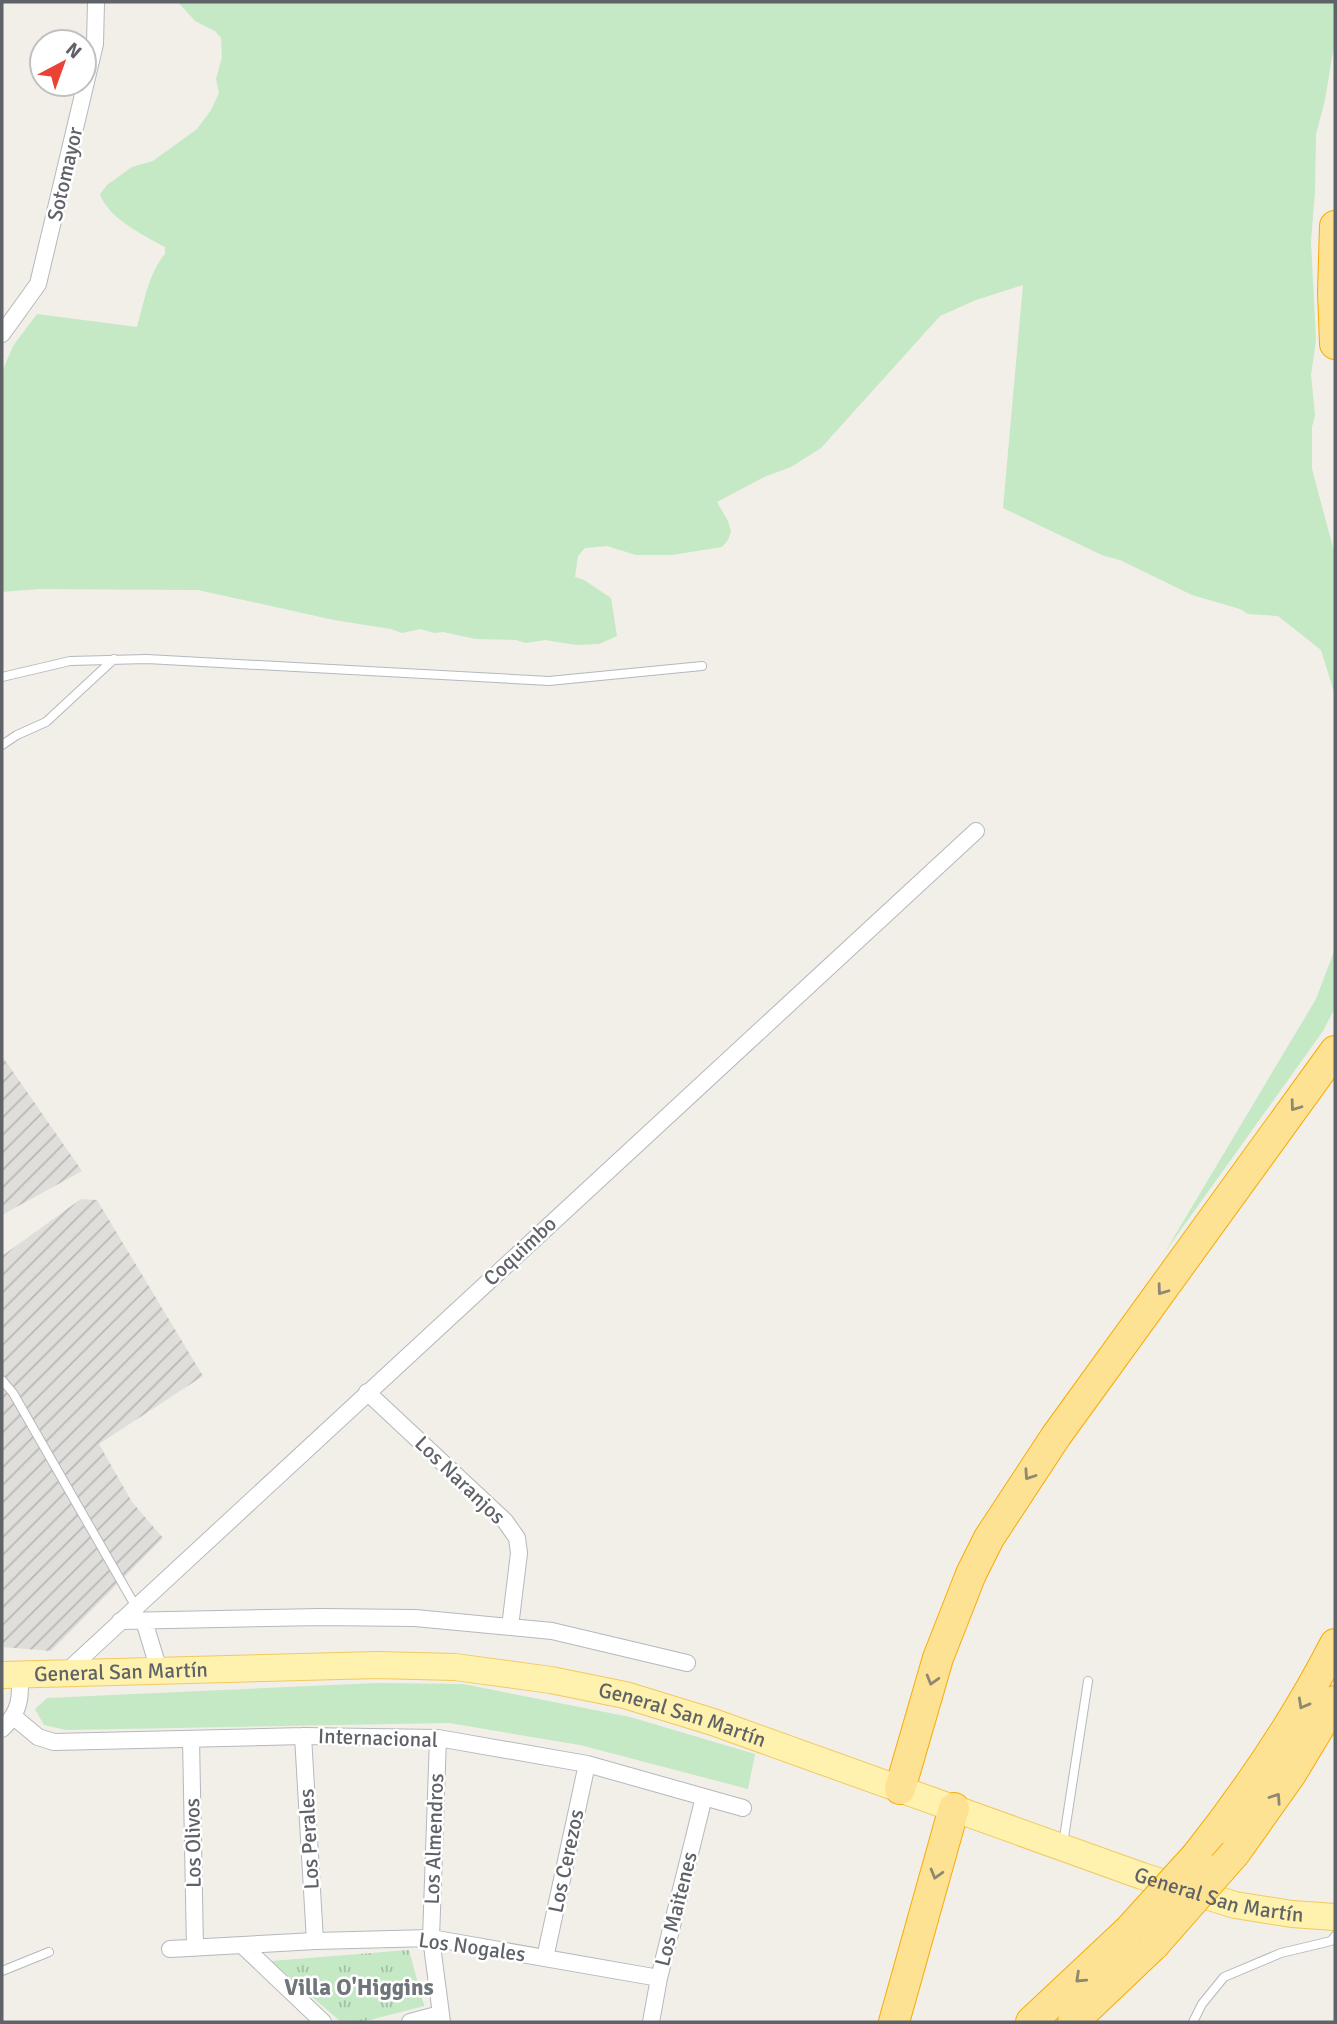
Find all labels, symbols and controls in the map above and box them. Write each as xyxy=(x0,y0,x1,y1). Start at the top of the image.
north arrow xyxy=(28,28,98,98)
text: N xyxy=(61,38,86,64)
street label: Sotomayor xyxy=(42,124,89,224)
one-way arrow xyxy=(1291,1098,1303,1111)
street label: Coquimbo xyxy=(478,1211,562,1291)
one-way arrow xyxy=(1157,1282,1170,1295)
street label: Los Naranjos xyxy=(409,1430,511,1530)
one-way arrow xyxy=(1025,1467,1037,1480)
street label: General San Martín xyxy=(34,1657,208,1687)
one-way arrow xyxy=(925,1673,940,1685)
street label: General San Martín xyxy=(596,1677,770,1753)
one-way arrow xyxy=(1298,1696,1311,1709)
street label: Internacional xyxy=(318,1723,438,1753)
street label: Los Almendros xyxy=(419,1773,449,1905)
street label: Los Perales xyxy=(293,1788,325,1890)
one-way arrow xyxy=(1267,1793,1280,1806)
street label: Los Olivos xyxy=(179,1798,207,1888)
street label: Los Cerezos xyxy=(542,1807,590,1915)
street label: Los Maitenes xyxy=(649,1849,703,1969)
street label: General San Martín xyxy=(1131,1861,1304,1928)
one-way arrow xyxy=(929,1868,944,1880)
street label: Los Nogales xyxy=(417,1927,527,1967)
one-way arrow xyxy=(1075,1969,1088,1982)
district label: Villa O'Higgins xyxy=(284,1973,434,2002)

